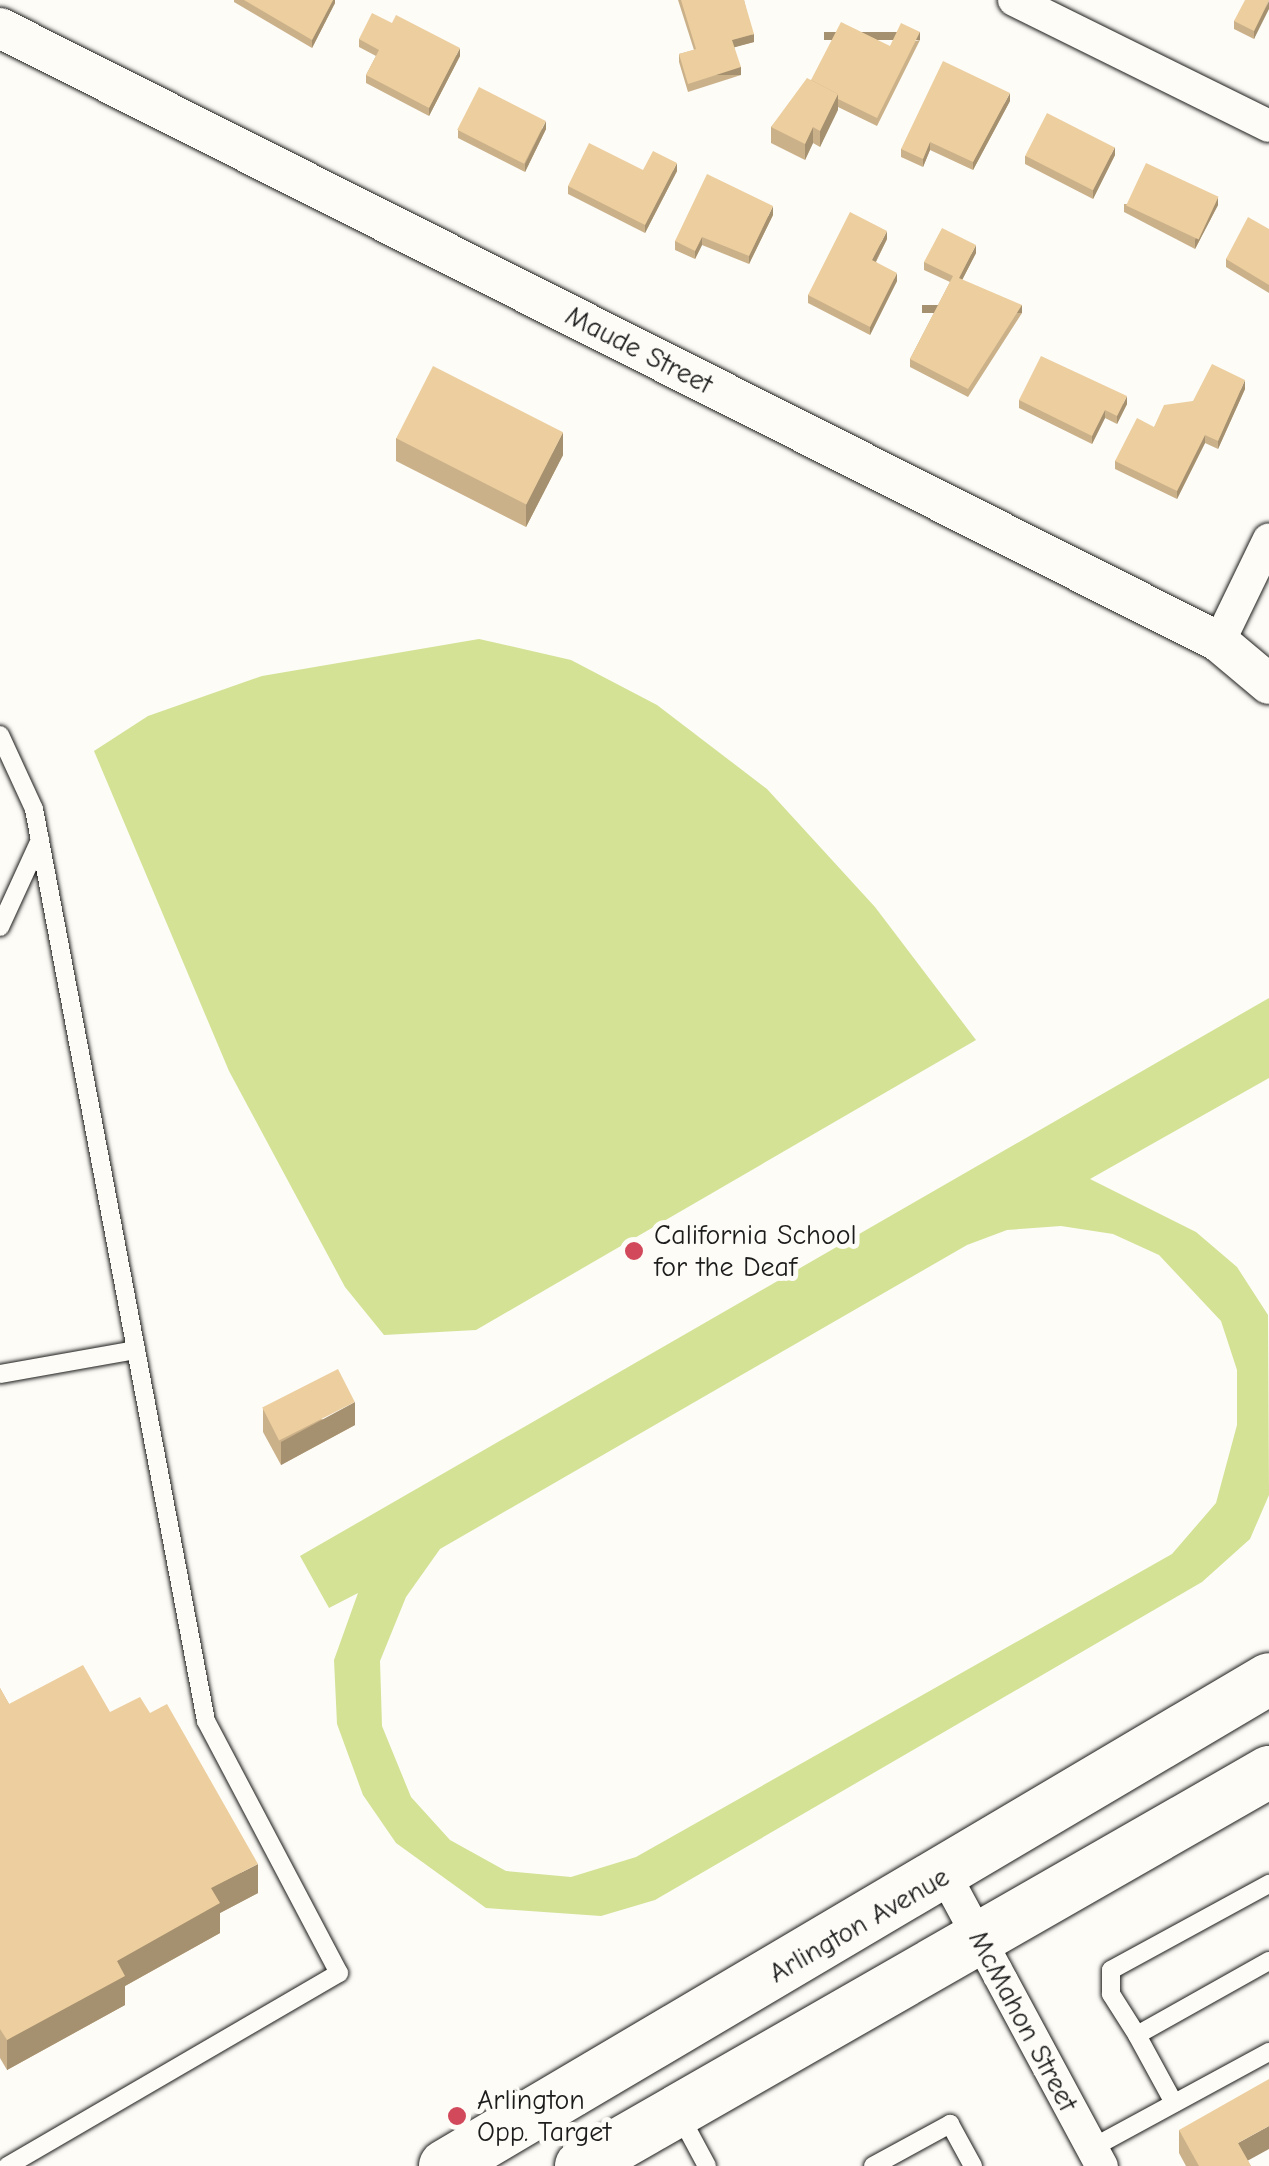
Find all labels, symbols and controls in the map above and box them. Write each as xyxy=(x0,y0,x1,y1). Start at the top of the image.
street label: Maude Street xyxy=(560,299,718,401)
place label: California School for the Deaf xyxy=(654,1218,857,1284)
marker: California School for the Deaf xyxy=(623,1240,645,1262)
street label: Arlington Avenue xyxy=(763,1860,955,1990)
street label: McMahon Street xyxy=(961,1925,1085,2117)
place label: Arlington Opp. Target xyxy=(477,2083,611,2149)
marker: Arlington Opp. Target xyxy=(446,2105,468,2127)

